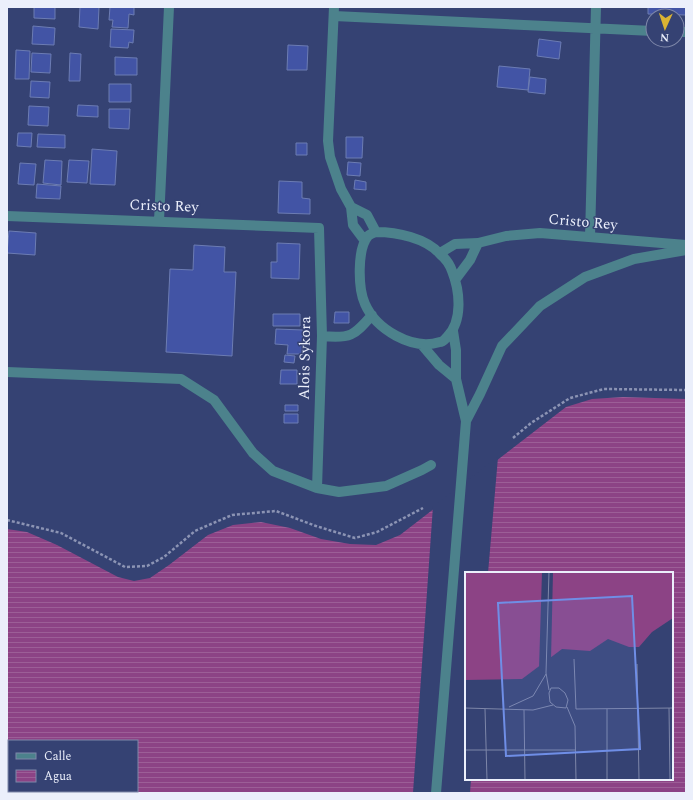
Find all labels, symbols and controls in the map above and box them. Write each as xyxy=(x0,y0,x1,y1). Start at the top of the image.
north arrow xyxy=(645,8,685,48)
text: N xyxy=(660,29,669,46)
street label: Cristo Rey xyxy=(129,193,200,219)
street label: Cristo Rey xyxy=(547,208,619,237)
street label: Alois Sykora xyxy=(293,315,317,400)
inset map xyxy=(465,572,673,780)
legend xyxy=(8,740,138,792)
text: Calle xyxy=(44,747,72,766)
text: Agua xyxy=(44,767,72,786)

